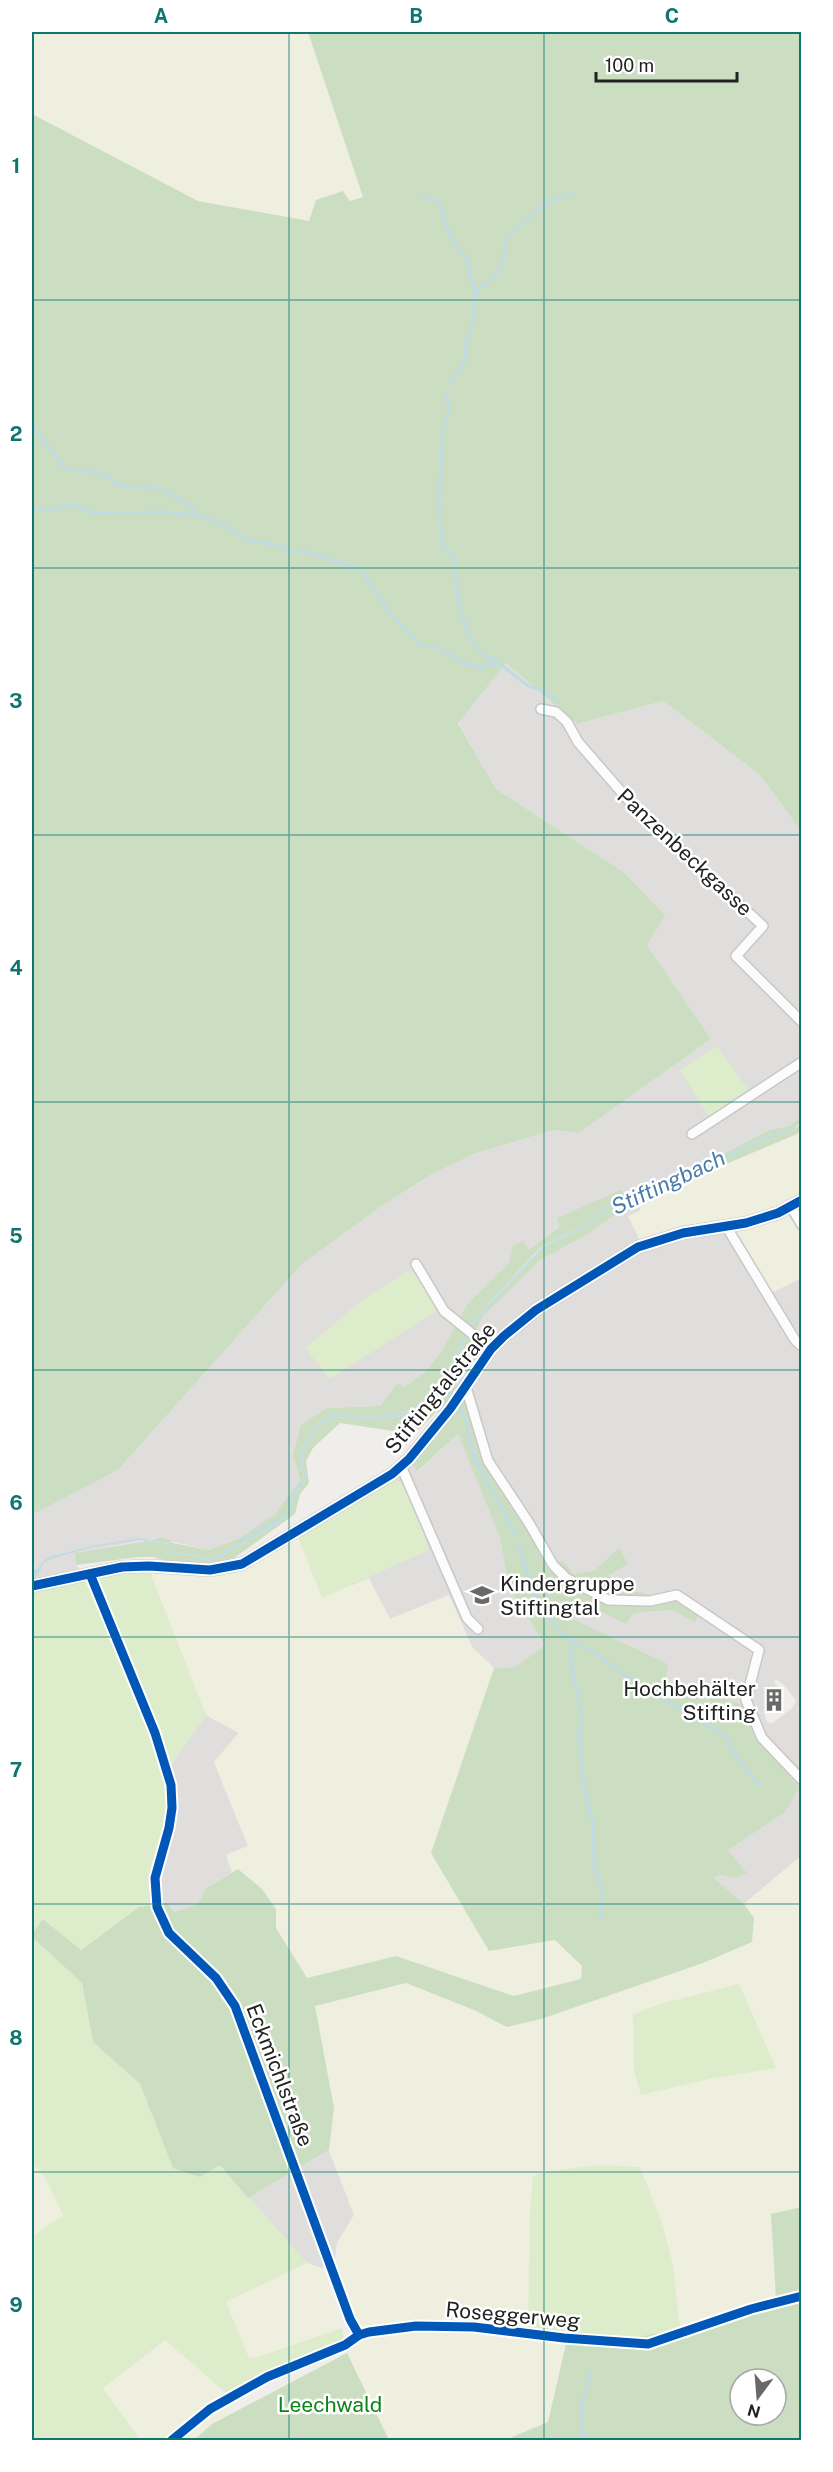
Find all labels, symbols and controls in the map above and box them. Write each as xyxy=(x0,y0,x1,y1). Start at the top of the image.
text: A xyxy=(154,4,168,28)
text: B xyxy=(409,4,423,28)
text: C xyxy=(665,4,679,28)
scale bar xyxy=(596,45,737,83)
text: 100 m xyxy=(605,55,654,76)
text: 1 xyxy=(12,154,20,178)
text: 2 xyxy=(10,422,22,446)
text: 3 xyxy=(9,689,23,713)
street label: Panzenbeckgasse xyxy=(612,783,758,921)
text: 4 xyxy=(9,956,23,980)
water label: Stiftingbach xyxy=(607,1144,729,1220)
text: 5 xyxy=(9,1224,23,1248)
street label: Stiftingtalstraße xyxy=(379,1317,501,1459)
text: 6 xyxy=(9,1491,23,1515)
place label: Kindergruppe Stiftingtal xyxy=(500,1571,635,1620)
school or university icon: Kindergruppe Stiftingtal xyxy=(469,1582,495,1608)
place label: Hochbehälter Stifting xyxy=(623,1676,756,1725)
building icon: Hochbehälter Stifting xyxy=(761,1687,787,1713)
text: 7 xyxy=(10,1758,22,1782)
street label: Eckmichlstraße xyxy=(241,2000,319,2150)
text: 8 xyxy=(9,2026,23,2050)
text: 9 xyxy=(9,2293,23,2317)
street label: Roseggerweg xyxy=(445,2297,581,2333)
north arrow xyxy=(728,2367,788,2427)
park label: Leechwald xyxy=(278,2392,382,2417)
text: N xyxy=(745,2400,763,2422)

